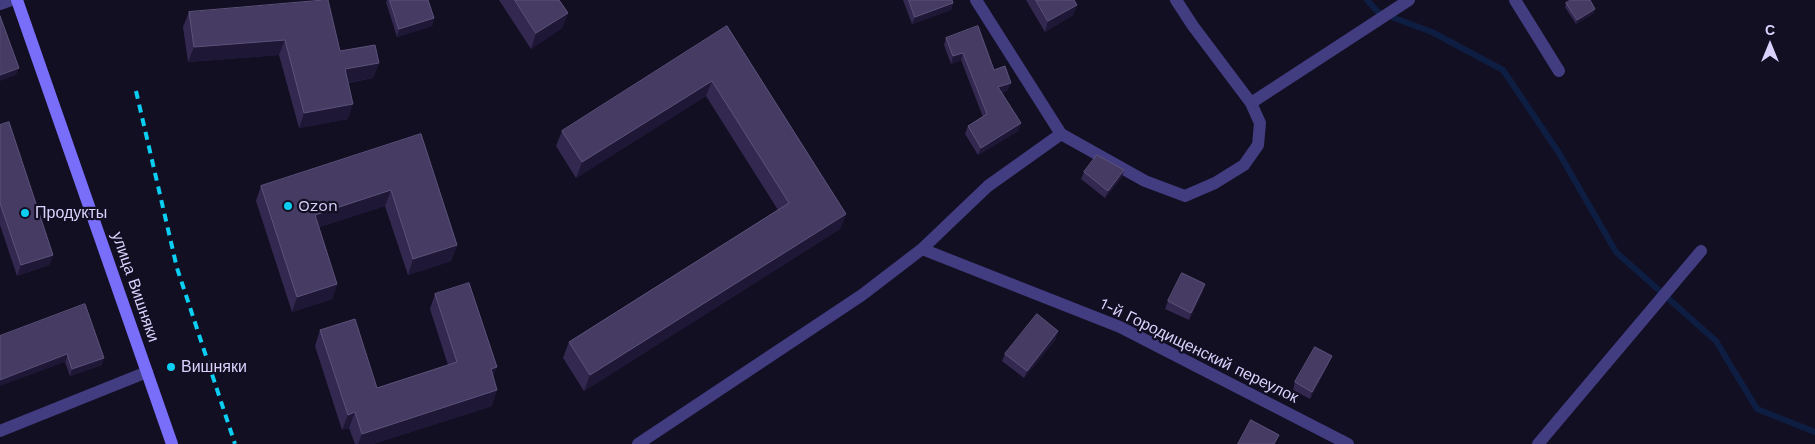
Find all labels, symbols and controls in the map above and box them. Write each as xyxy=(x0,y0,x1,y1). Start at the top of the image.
north arrow xyxy=(1745,20,1795,70)
text: С xyxy=(1765,22,1775,38)
place label: Ozon xyxy=(298,196,338,216)
marker: Ozon xyxy=(282,200,294,212)
place label: Продукты xyxy=(35,203,107,223)
marker: Продукты xyxy=(19,207,31,219)
street label: улица Вишняки xyxy=(107,229,163,345)
street label: 1-й Городищенский переулок xyxy=(1097,295,1301,407)
place label: Вишняки xyxy=(181,357,247,377)
marker: Вишняки xyxy=(165,361,177,373)

